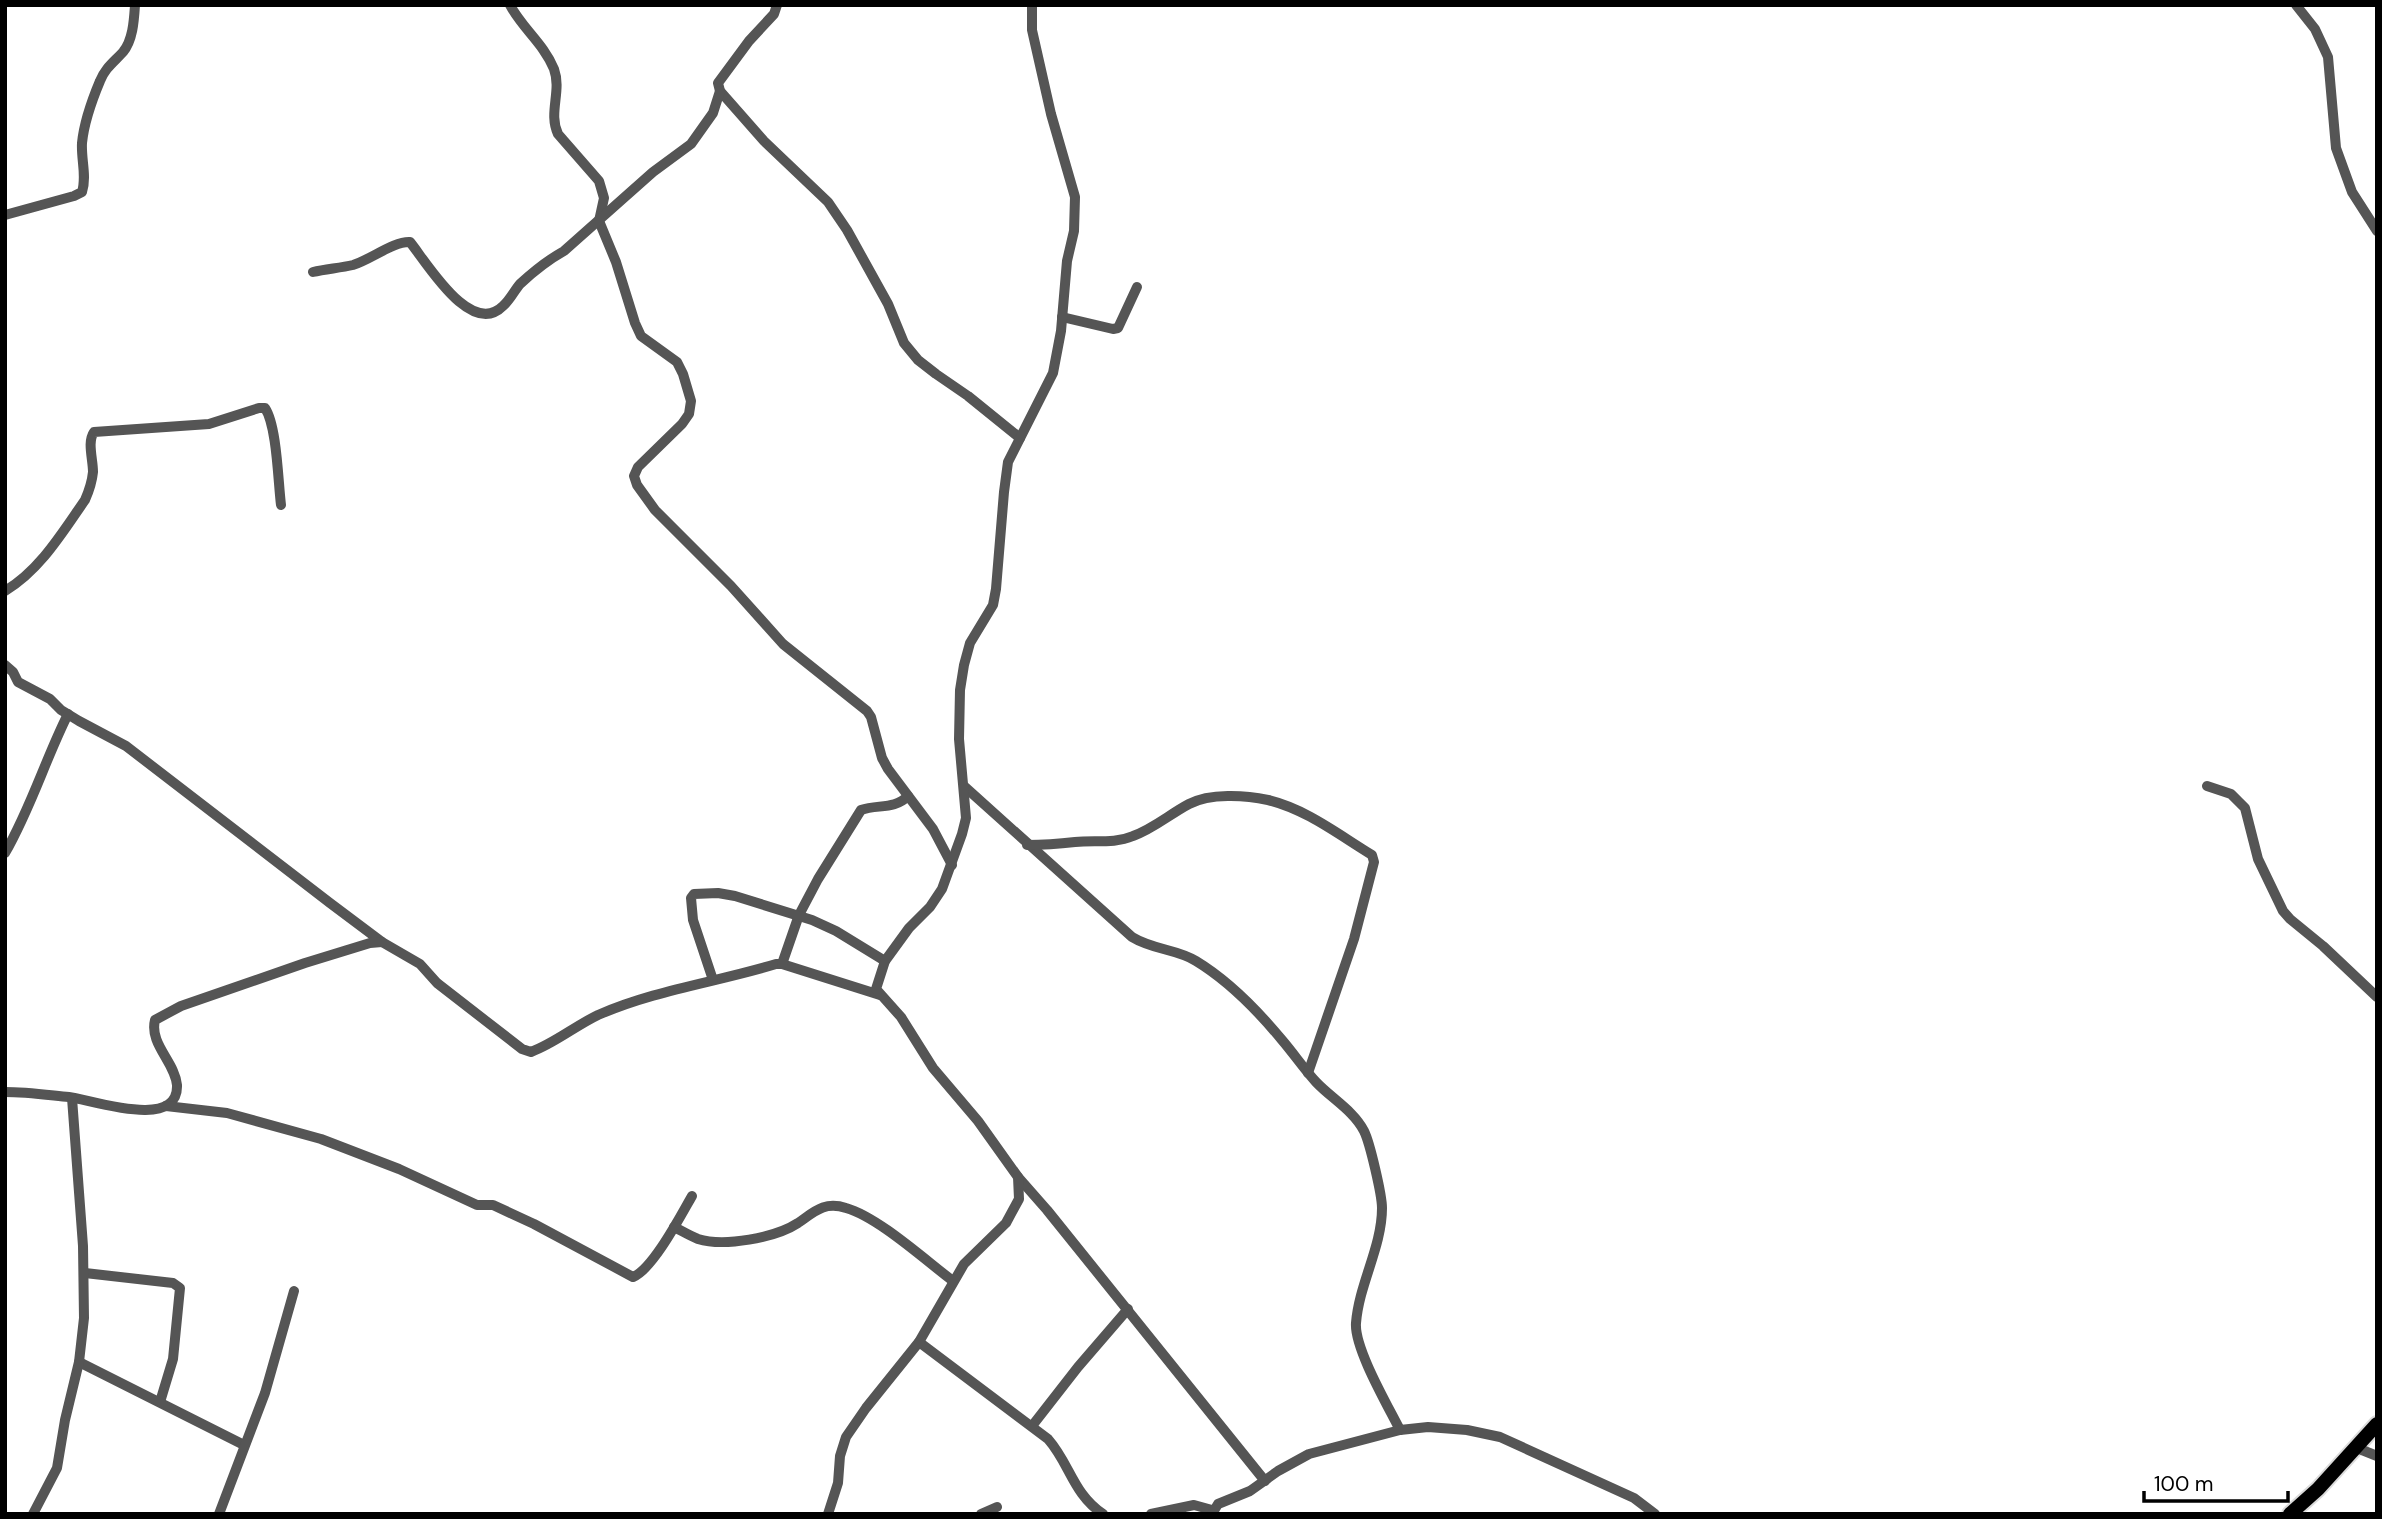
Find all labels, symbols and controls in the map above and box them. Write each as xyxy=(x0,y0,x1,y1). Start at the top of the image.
scale bar xyxy=(2144,1460,2288,1504)
text: 100 m xyxy=(2154,1470,2214,1498)

